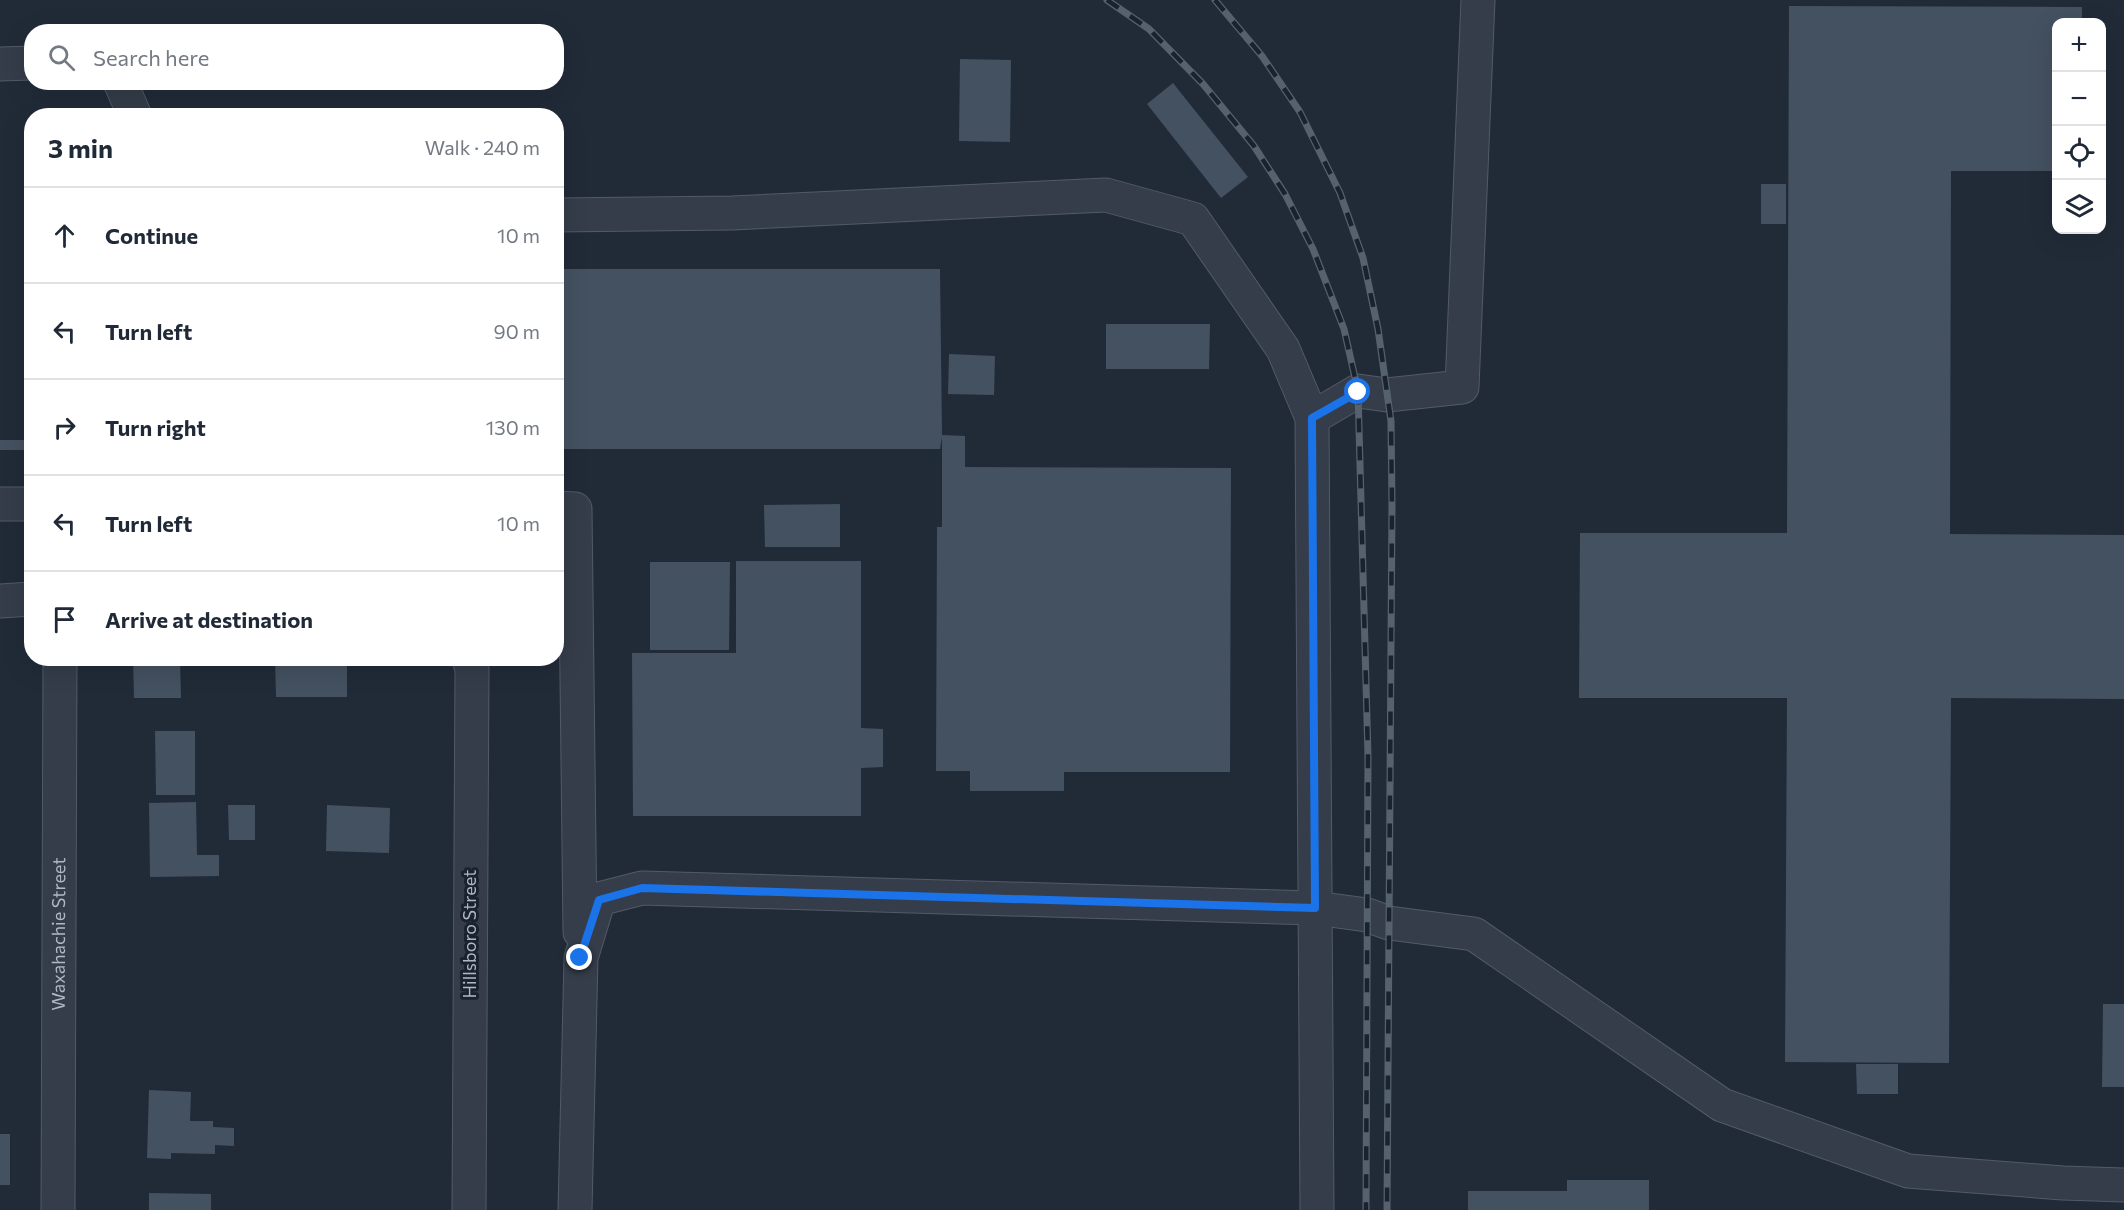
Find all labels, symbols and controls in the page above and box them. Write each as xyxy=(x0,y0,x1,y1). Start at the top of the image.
map controls xyxy=(2052,18,2106,234)
button: + xyxy=(2052,18,2106,72)
search box xyxy=(24,24,564,90)
icon: search xyxy=(45,41,78,74)
text: Search here xyxy=(93,44,209,71)
button: − xyxy=(2052,72,2106,126)
button: locate xyxy=(2052,126,2106,180)
text: 3 min xyxy=(48,132,113,163)
text: Walk · 240 m xyxy=(425,135,540,159)
button: layers xyxy=(2052,180,2106,234)
icon: ahead xyxy=(48,219,81,252)
text: Continue xyxy=(105,222,198,249)
text: 10 m xyxy=(497,223,540,247)
icon: left xyxy=(48,315,81,348)
text: Turn left xyxy=(105,318,192,345)
text: 90 m xyxy=(494,319,540,343)
route start xyxy=(1344,378,1370,404)
icon: right xyxy=(48,411,81,444)
text: Turn right xyxy=(105,414,206,441)
text: 130 m xyxy=(486,415,540,439)
icon: left xyxy=(48,507,81,540)
text: Turn left xyxy=(105,510,192,537)
text: 10 m xyxy=(497,511,540,535)
icon: arrive xyxy=(48,603,81,636)
text: Arrive at destination xyxy=(105,606,313,633)
street label: Waxahachie Street xyxy=(47,857,69,1011)
street label: Hillsboro Street xyxy=(458,870,480,998)
route end xyxy=(566,944,592,970)

